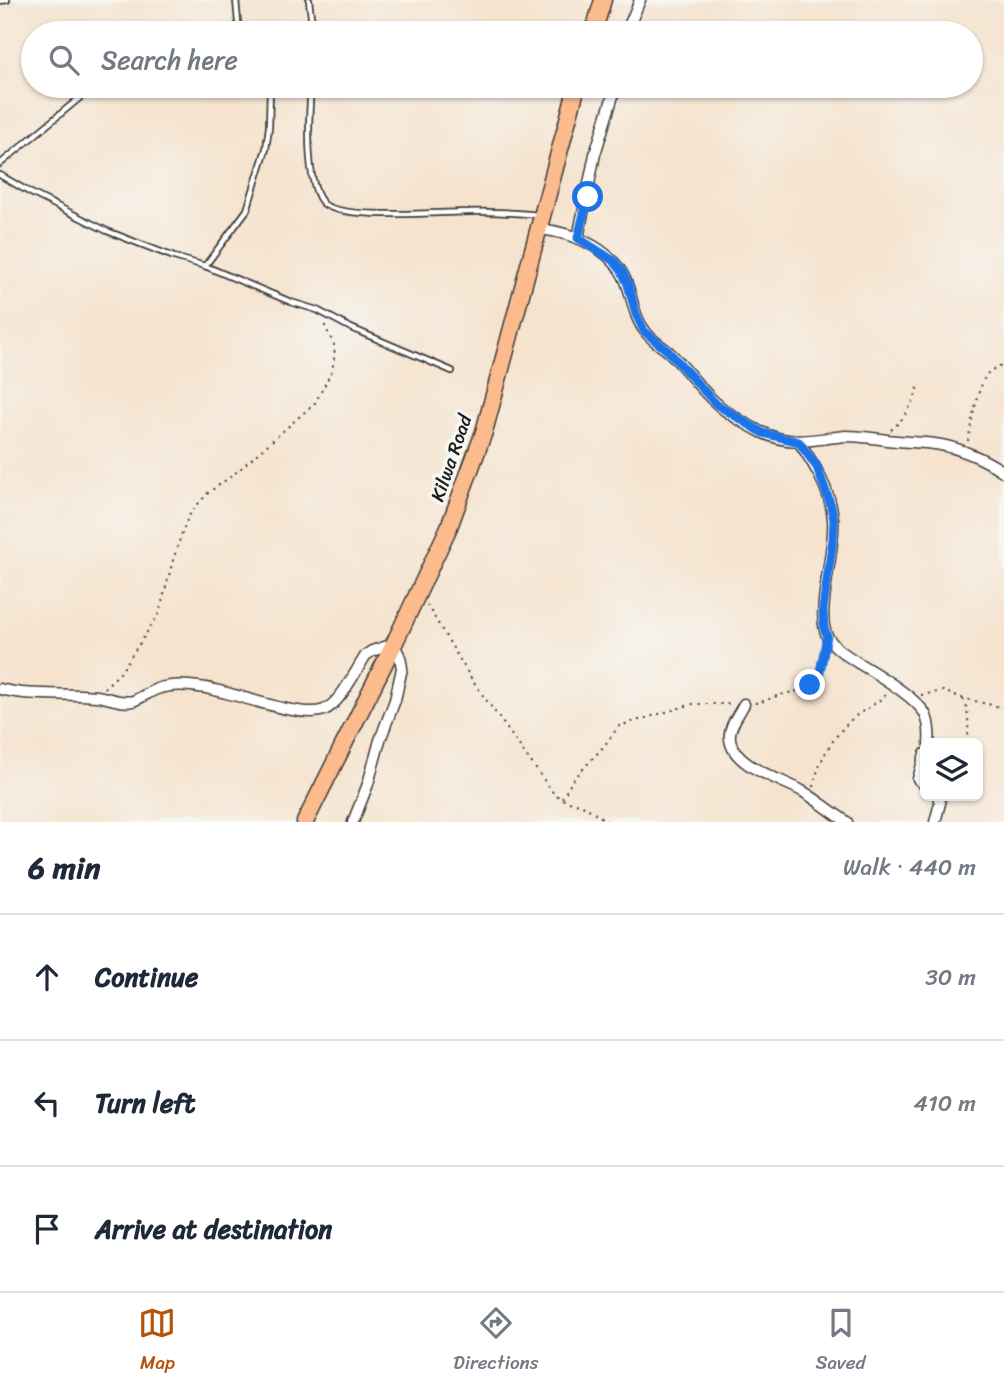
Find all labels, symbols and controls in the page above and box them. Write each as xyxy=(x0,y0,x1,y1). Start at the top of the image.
search box xyxy=(21,21,983,98)
text: Search here xyxy=(101,37,238,83)
icon: search xyxy=(45,41,83,79)
route start xyxy=(572,181,603,212)
street label: Kilwa Road xyxy=(421,408,482,506)
route end xyxy=(794,669,825,700)
map controls xyxy=(920,738,983,801)
button: layers xyxy=(920,738,983,801)
text: 6 min xyxy=(28,841,100,895)
text: Walk · 440 m xyxy=(843,847,976,888)
text: Continue xyxy=(95,954,198,1000)
text: 30 m xyxy=(925,957,976,998)
icon: ahead xyxy=(28,958,66,996)
text: Turn left xyxy=(95,1080,195,1126)
text: 410 m xyxy=(914,1083,976,1124)
icon: left xyxy=(28,1084,66,1122)
text: Arrive at destination xyxy=(95,1206,332,1252)
icon: arrive xyxy=(28,1210,66,1248)
tab: Map xyxy=(138,1304,176,1379)
tab: Directions xyxy=(453,1304,539,1379)
tab: Saved xyxy=(815,1304,866,1379)

